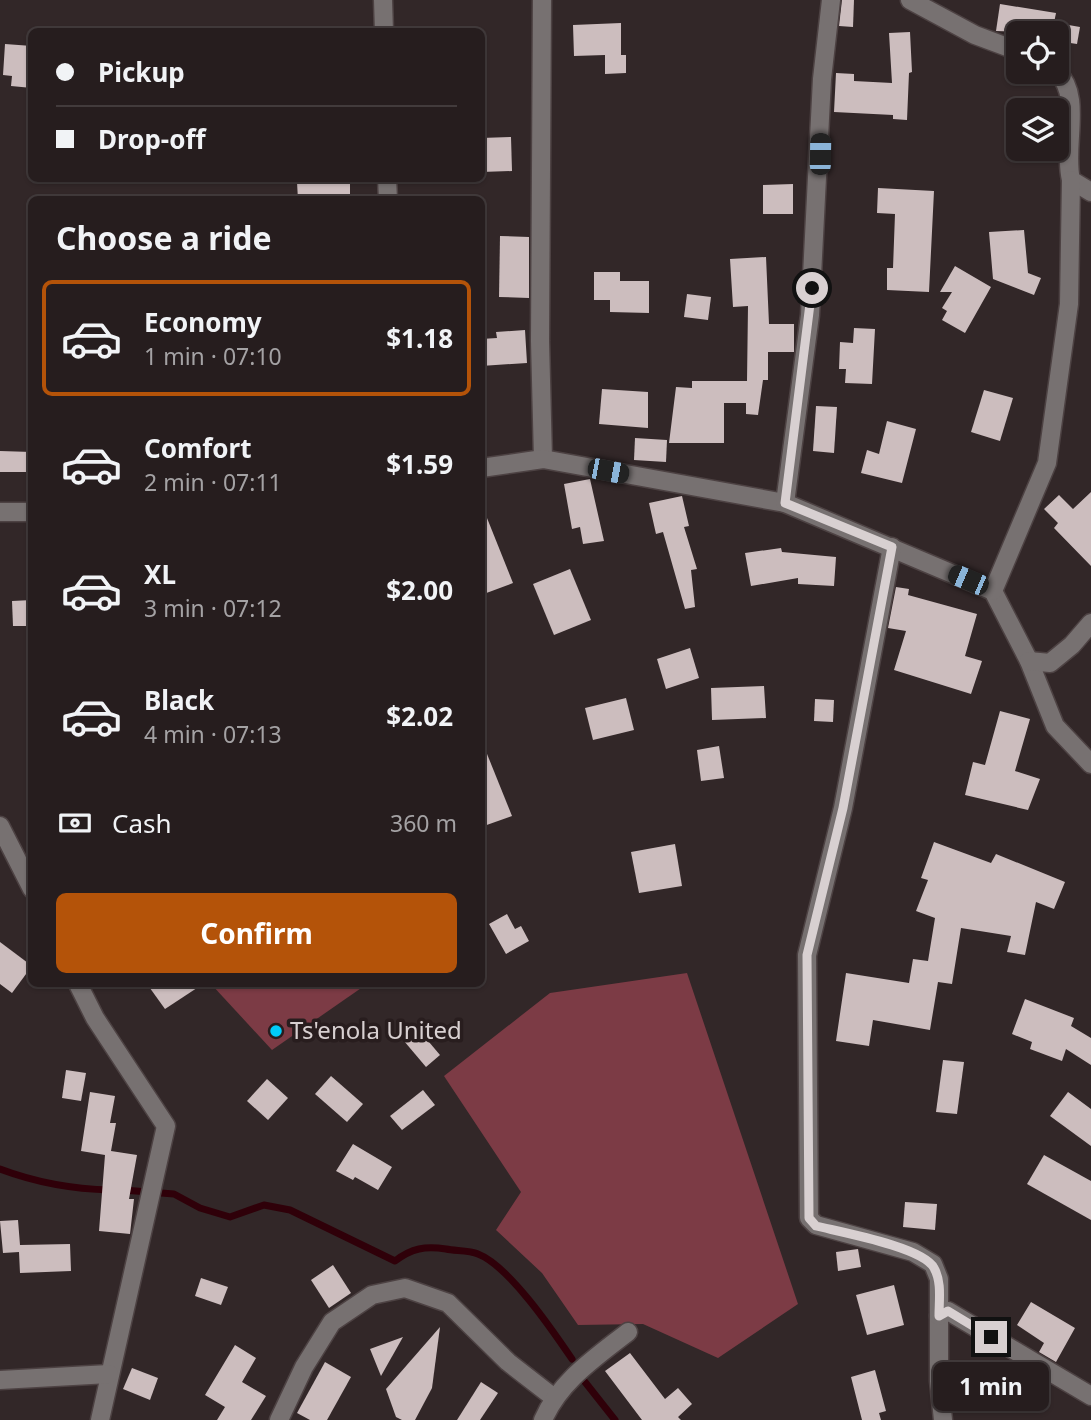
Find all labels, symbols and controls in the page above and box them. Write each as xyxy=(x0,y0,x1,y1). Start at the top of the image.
map controls xyxy=(1006,21,1069,161)
button: locate xyxy=(1006,21,1069,84)
text: Pickup xyxy=(98,54,185,90)
button: layers xyxy=(1006,98,1069,161)
text: Drop-off xyxy=(98,121,205,157)
car xyxy=(810,133,831,175)
text: Choose a ride xyxy=(56,216,272,259)
route start xyxy=(796,272,828,304)
text: Economy xyxy=(144,304,262,340)
icon: car xyxy=(60,307,123,370)
text: $1.18 xyxy=(386,320,453,356)
text: 1 min · 07:10 xyxy=(144,340,282,372)
text: Comfort xyxy=(144,430,252,466)
icon: car xyxy=(60,433,123,496)
text: $1.59 xyxy=(386,446,453,482)
car xyxy=(586,457,631,485)
text: 2 min · 07:11 xyxy=(144,466,282,498)
text: XL xyxy=(144,556,176,592)
icon: car xyxy=(60,559,123,622)
car xyxy=(945,562,992,598)
text: $2.00 xyxy=(386,572,453,608)
text: 3 min · 07:12 xyxy=(144,592,282,624)
text: Black xyxy=(144,682,214,718)
icon: car xyxy=(60,685,123,748)
text: $2.02 xyxy=(386,698,453,734)
text: 4 min · 07:13 xyxy=(144,718,282,750)
icon: cash xyxy=(56,804,94,842)
text: Cash xyxy=(112,805,172,841)
text: 360 m xyxy=(390,807,457,839)
button: Confirm xyxy=(56,893,457,973)
place label: Ts'enola United xyxy=(290,1013,462,1046)
marker: Ts'enola United xyxy=(268,1023,284,1039)
route end xyxy=(975,1321,1007,1353)
callout: 1 min xyxy=(933,1362,1049,1410)
text: 1 min xyxy=(959,1370,1023,1402)

